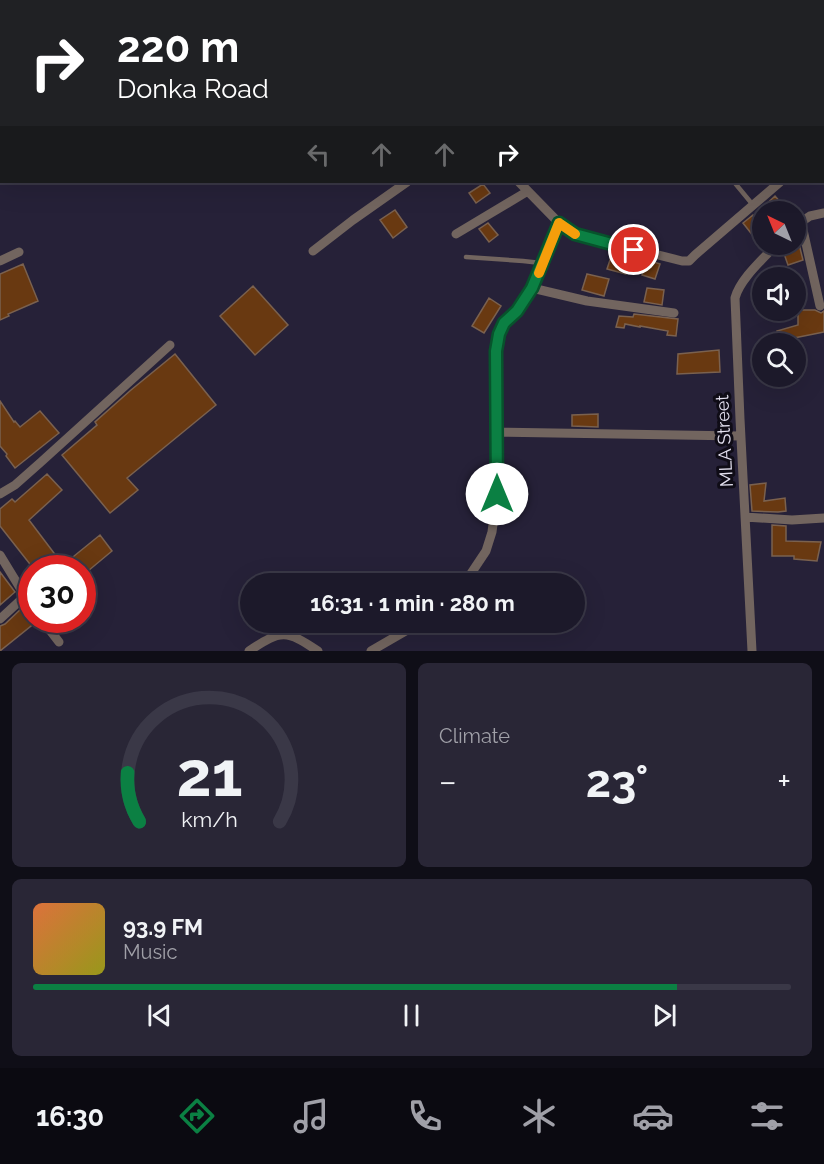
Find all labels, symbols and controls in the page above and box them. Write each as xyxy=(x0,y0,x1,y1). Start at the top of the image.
text: 220 m xyxy=(117,23,239,72)
icon: right xyxy=(18,24,96,102)
text: Donka Road xyxy=(117,73,269,104)
icon: left xyxy=(302,138,335,171)
icon: ahead xyxy=(365,138,398,171)
icon: ahead xyxy=(428,138,461,171)
icon: right xyxy=(491,138,524,171)
north arrow xyxy=(752,201,806,255)
map controls xyxy=(752,201,806,387)
pin xyxy=(608,224,659,275)
icon: arrive xyxy=(617,233,650,266)
button: sound xyxy=(752,267,806,321)
button: search xyxy=(752,333,806,387)
street label: MLA Street xyxy=(711,394,737,488)
position arrow xyxy=(465,462,529,526)
speed limit sign: 30 xyxy=(18,555,96,633)
text: 16:31 · 1 min · 280 m xyxy=(310,590,515,616)
text: Climate xyxy=(439,724,510,748)
text: 21 xyxy=(176,737,242,811)
text: 23° xyxy=(586,755,648,808)
text: − xyxy=(439,762,457,801)
text: + xyxy=(777,762,791,801)
text: km/h xyxy=(181,807,237,832)
text: 93.9 FM xyxy=(123,914,203,940)
text: Music xyxy=(123,940,177,964)
icon: previous xyxy=(143,999,176,1032)
icon: pause xyxy=(395,999,428,1032)
icon: next xyxy=(648,999,681,1032)
icon: directions xyxy=(176,1095,218,1137)
icon: music xyxy=(290,1095,332,1137)
icon: phone xyxy=(404,1095,446,1137)
icon: climate xyxy=(518,1095,560,1137)
icon: car xyxy=(632,1095,674,1137)
icon: filters xyxy=(746,1095,788,1137)
text: 16:30 xyxy=(36,1101,104,1132)

